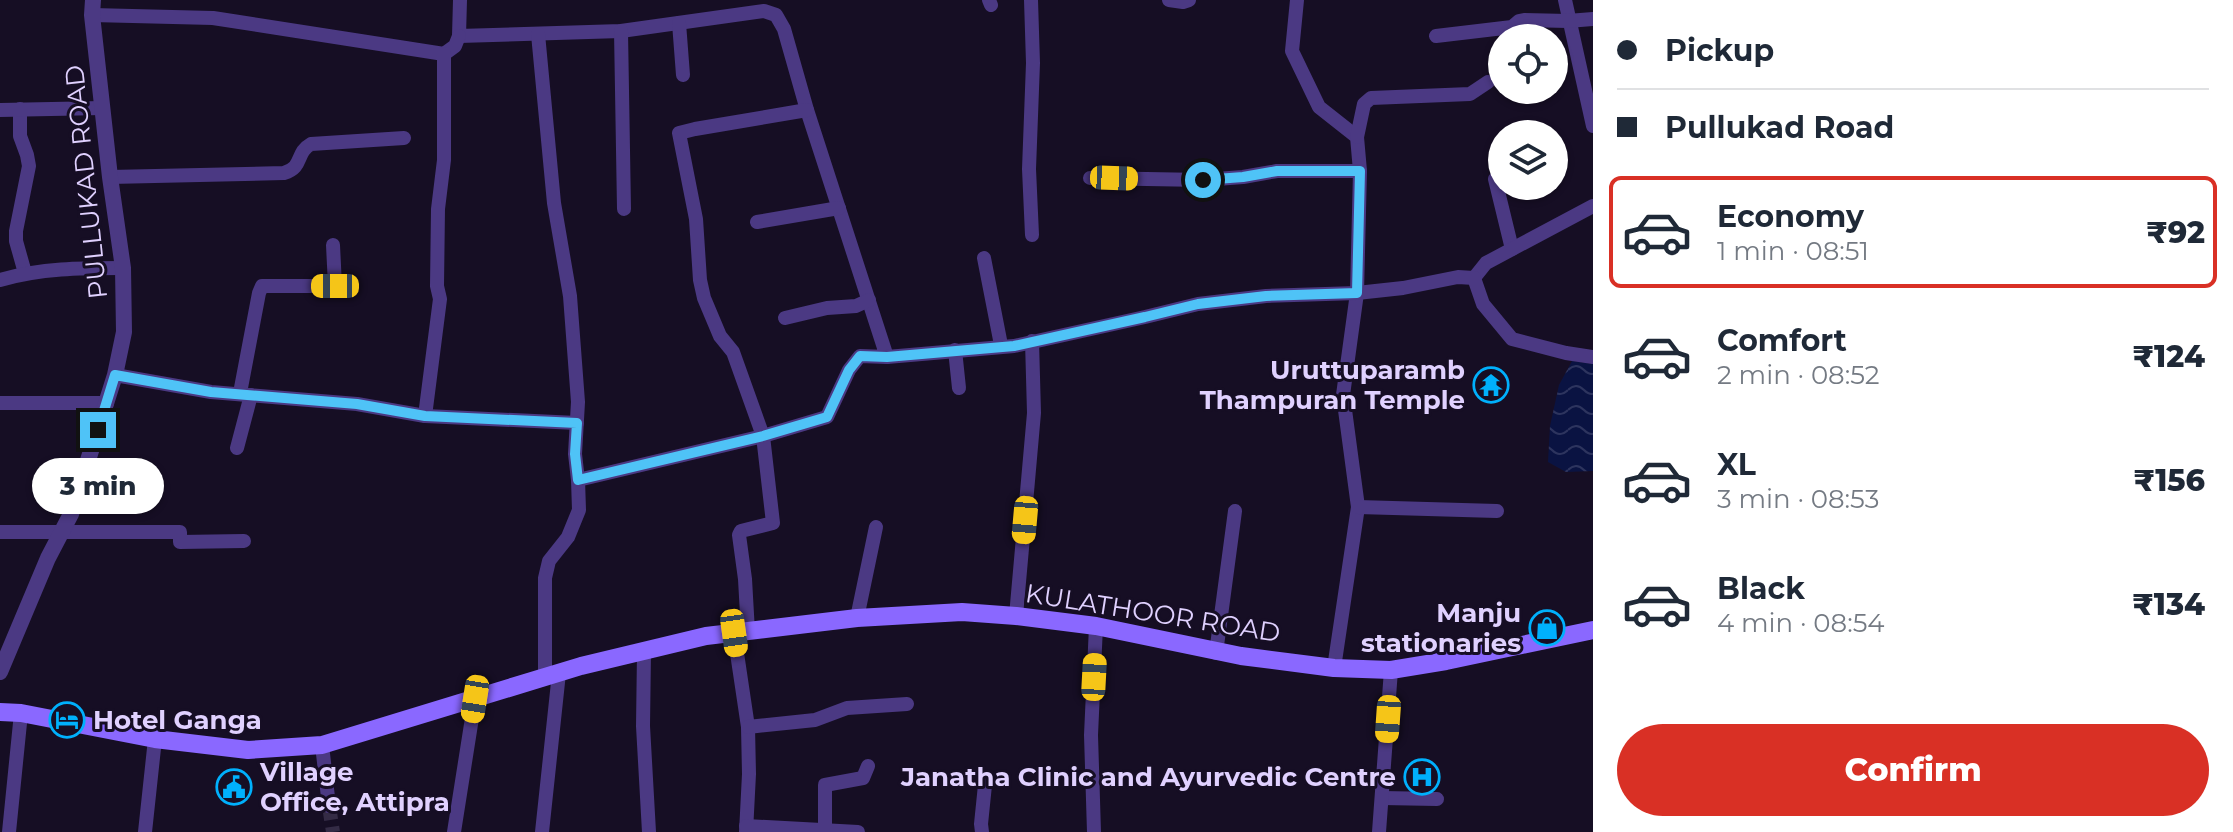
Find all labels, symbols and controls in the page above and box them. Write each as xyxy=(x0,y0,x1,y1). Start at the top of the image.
map controls xyxy=(1488,24,1568,200)
button: locate xyxy=(1488,24,1568,104)
text: Pickup xyxy=(1665,32,1774,69)
street label: PULLUKAD ROAD xyxy=(58,63,114,301)
text: Pullukad Road xyxy=(1665,109,1894,146)
button: layers xyxy=(1488,120,1568,200)
route start xyxy=(1185,162,1221,198)
car xyxy=(1090,165,1138,191)
icon: car xyxy=(1621,196,1693,268)
text: Economy xyxy=(1717,198,1864,235)
text: ₹92 xyxy=(2146,214,2205,251)
text: 1 min · 08:51 xyxy=(1717,235,1869,267)
car xyxy=(311,274,359,298)
icon: car xyxy=(1621,320,1693,392)
text: Comfort xyxy=(1717,322,1847,359)
text: ₹124 xyxy=(2132,338,2205,375)
place label: Uruttuparamb Thampuran Temple xyxy=(1200,354,1465,416)
text: 2 min · 08:52 xyxy=(1717,359,1880,391)
temple icon: Uruttuparamb Thampuran Temple xyxy=(1472,366,1510,404)
route end xyxy=(80,412,116,448)
icon: car xyxy=(1621,444,1693,516)
text: XL xyxy=(1717,446,1756,483)
callout: 3 min xyxy=(32,458,164,514)
text: ₹156 xyxy=(2133,462,2205,499)
text: 3 min xyxy=(60,470,136,502)
text: 3 min · 08:53 xyxy=(1717,483,1879,515)
car xyxy=(1011,495,1039,545)
icon: car xyxy=(1621,568,1693,640)
text: Black xyxy=(1717,570,1805,607)
street label: KULATHOOR ROAD xyxy=(1023,577,1283,649)
text: ₹134 xyxy=(2132,586,2205,623)
place label: Manju stationaries xyxy=(1361,597,1521,659)
text: 4 min · 08:54 xyxy=(1717,607,1885,639)
car xyxy=(719,608,749,658)
shop icon: Manju stationaries xyxy=(1528,609,1566,647)
car xyxy=(1081,652,1107,702)
car xyxy=(459,673,491,725)
car xyxy=(1374,694,1402,744)
hotel icon: Hotel Ganga xyxy=(48,701,86,739)
place label: Hotel Ganga xyxy=(93,704,262,736)
button: Confirm xyxy=(1617,724,2209,816)
place label: Village Office, Attipra xyxy=(259,756,450,818)
hospital icon: Janatha Clinic and Ayurvedic Centre xyxy=(1403,758,1441,796)
place label: Janatha Clinic and Ayurvedic Centre xyxy=(900,761,1396,793)
public building icon: Village Office, Attipra xyxy=(215,768,253,806)

